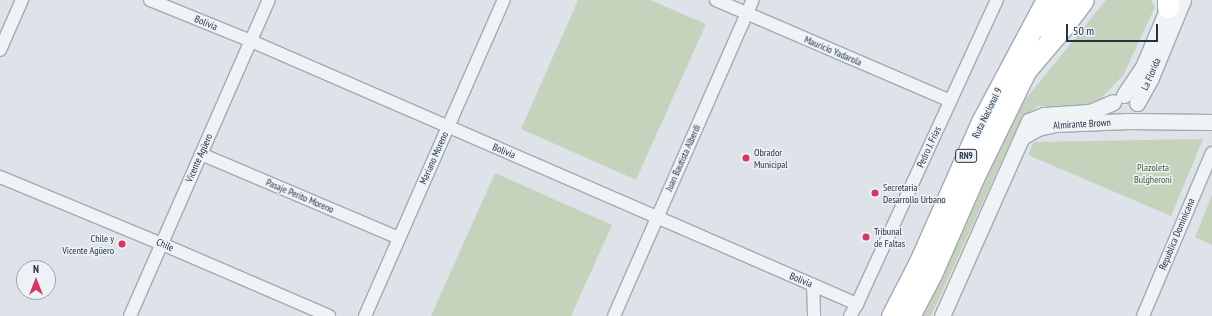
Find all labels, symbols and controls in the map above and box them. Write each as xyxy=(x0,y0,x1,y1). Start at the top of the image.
street label: Bolivia xyxy=(193,13,219,33)
scale bar xyxy=(1068,16,1160,42)
text: 50 m xyxy=(1073,23,1094,38)
street label: Mauricio Yadarola xyxy=(802,33,864,69)
street label: La Florida xyxy=(1139,56,1163,92)
street label: Ruta Nacional 9 xyxy=(970,86,1004,140)
street label: Almirante Brown xyxy=(1053,116,1111,132)
street label: Juan Bautista Alberdi xyxy=(663,123,703,193)
street label: Pedro J. Frías xyxy=(914,124,944,170)
street label: Mariano Moreno xyxy=(417,130,451,186)
street label: Vicente Agüero xyxy=(183,132,215,184)
street label: Bolivia xyxy=(491,141,517,161)
place label: Obrador Municipal xyxy=(754,146,788,170)
road number: RN9 xyxy=(955,149,977,163)
marker: Obrador Municipal xyxy=(741,153,751,163)
park label: Plazoleta Bulgheroni xyxy=(1134,161,1172,184)
street label: Pasaje Perito Moreno xyxy=(264,176,336,216)
place label: Secretaria Desarrollo Urbano xyxy=(883,181,946,204)
marker: Secretaria Desarrollo Urbano xyxy=(870,188,880,198)
street label: Republica Dominicana xyxy=(1157,196,1197,272)
place label: Tribunal de Faltas xyxy=(874,225,905,248)
place label: Chile y Vicente Agüero xyxy=(62,232,114,256)
marker: Tribunal de Faltas xyxy=(861,232,871,242)
street label: Chile xyxy=(155,236,175,254)
marker: Chile y Vicente Agüero xyxy=(117,239,127,249)
north arrow xyxy=(16,260,56,300)
text: N xyxy=(33,262,39,276)
street label: Bolivia xyxy=(788,270,814,290)

